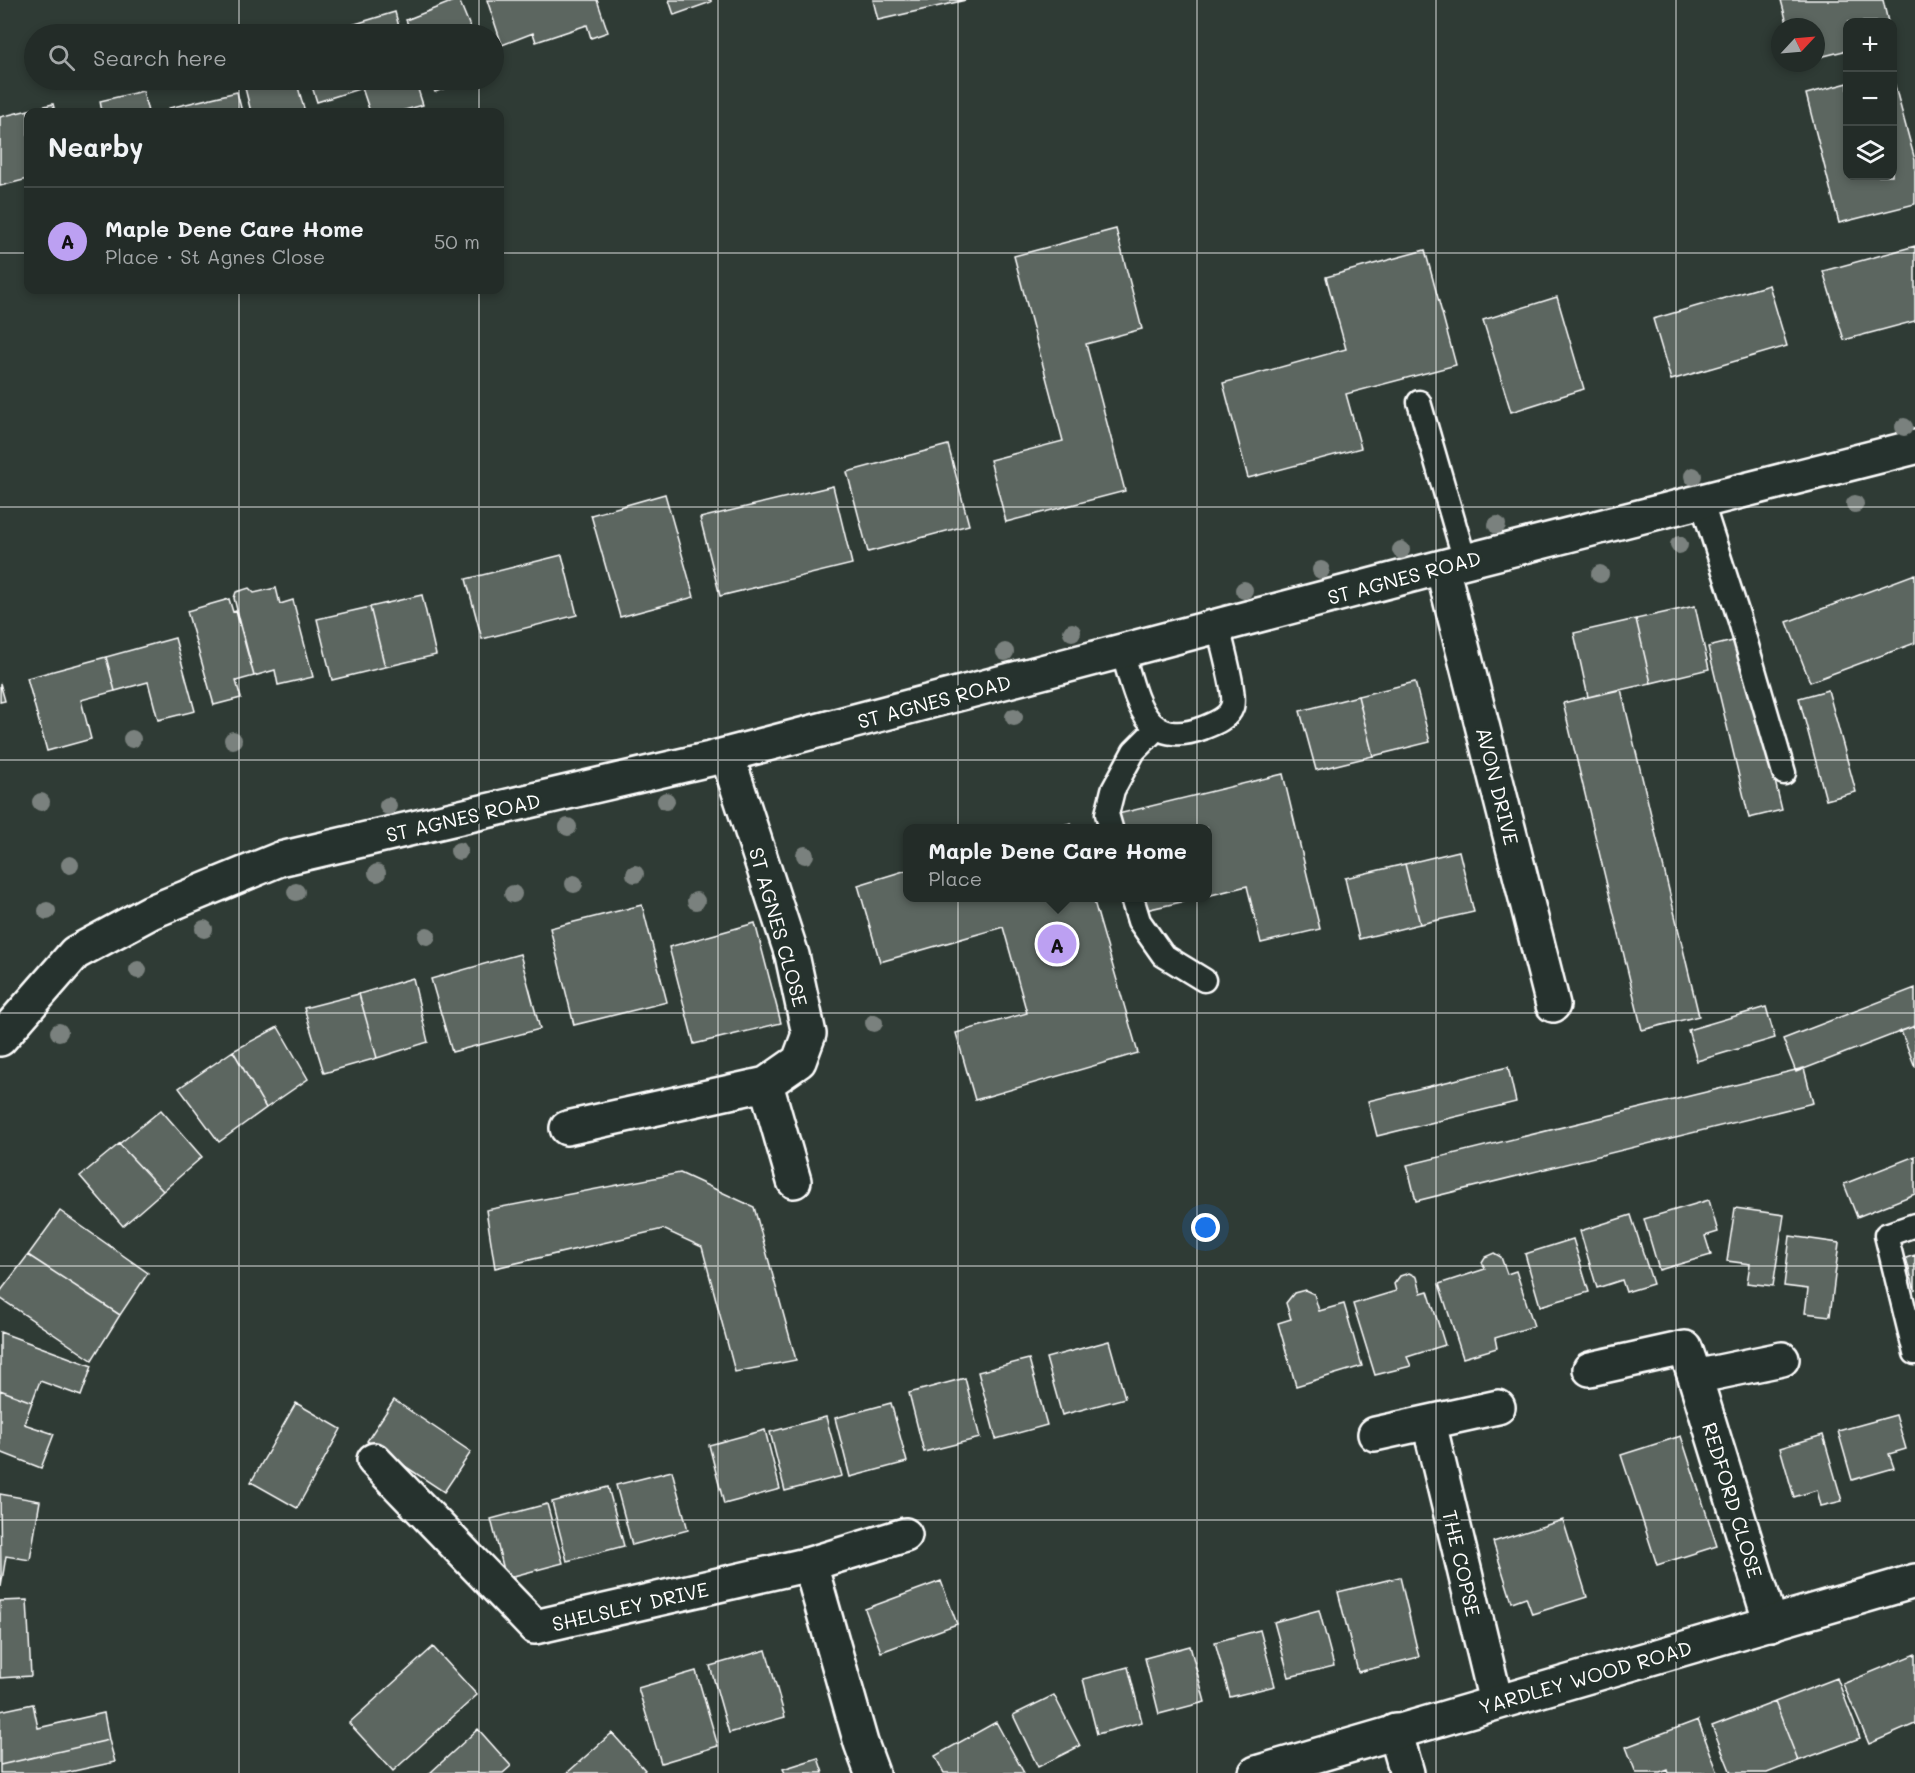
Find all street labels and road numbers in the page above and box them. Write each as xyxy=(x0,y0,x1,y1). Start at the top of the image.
street label: ST AGNES ROAD xyxy=(1325,544,1483,610)
street label: ST AGNES ROAD xyxy=(855,668,1013,734)
street label: AVON DRIVE xyxy=(1471,724,1525,848)
street label: ST AGNES ROAD xyxy=(383,787,543,847)
street label: ST AGNES CLOSE xyxy=(744,844,814,1010)
street label: REDFORD CLOSE xyxy=(1697,1419,1769,1581)
street label: THE COPSE xyxy=(1437,1507,1487,1619)
street label: SHELSLEY DRIVE xyxy=(549,1575,711,1637)
street label: YARDLEY WOOD ROAD xyxy=(1475,1634,1695,1720)

